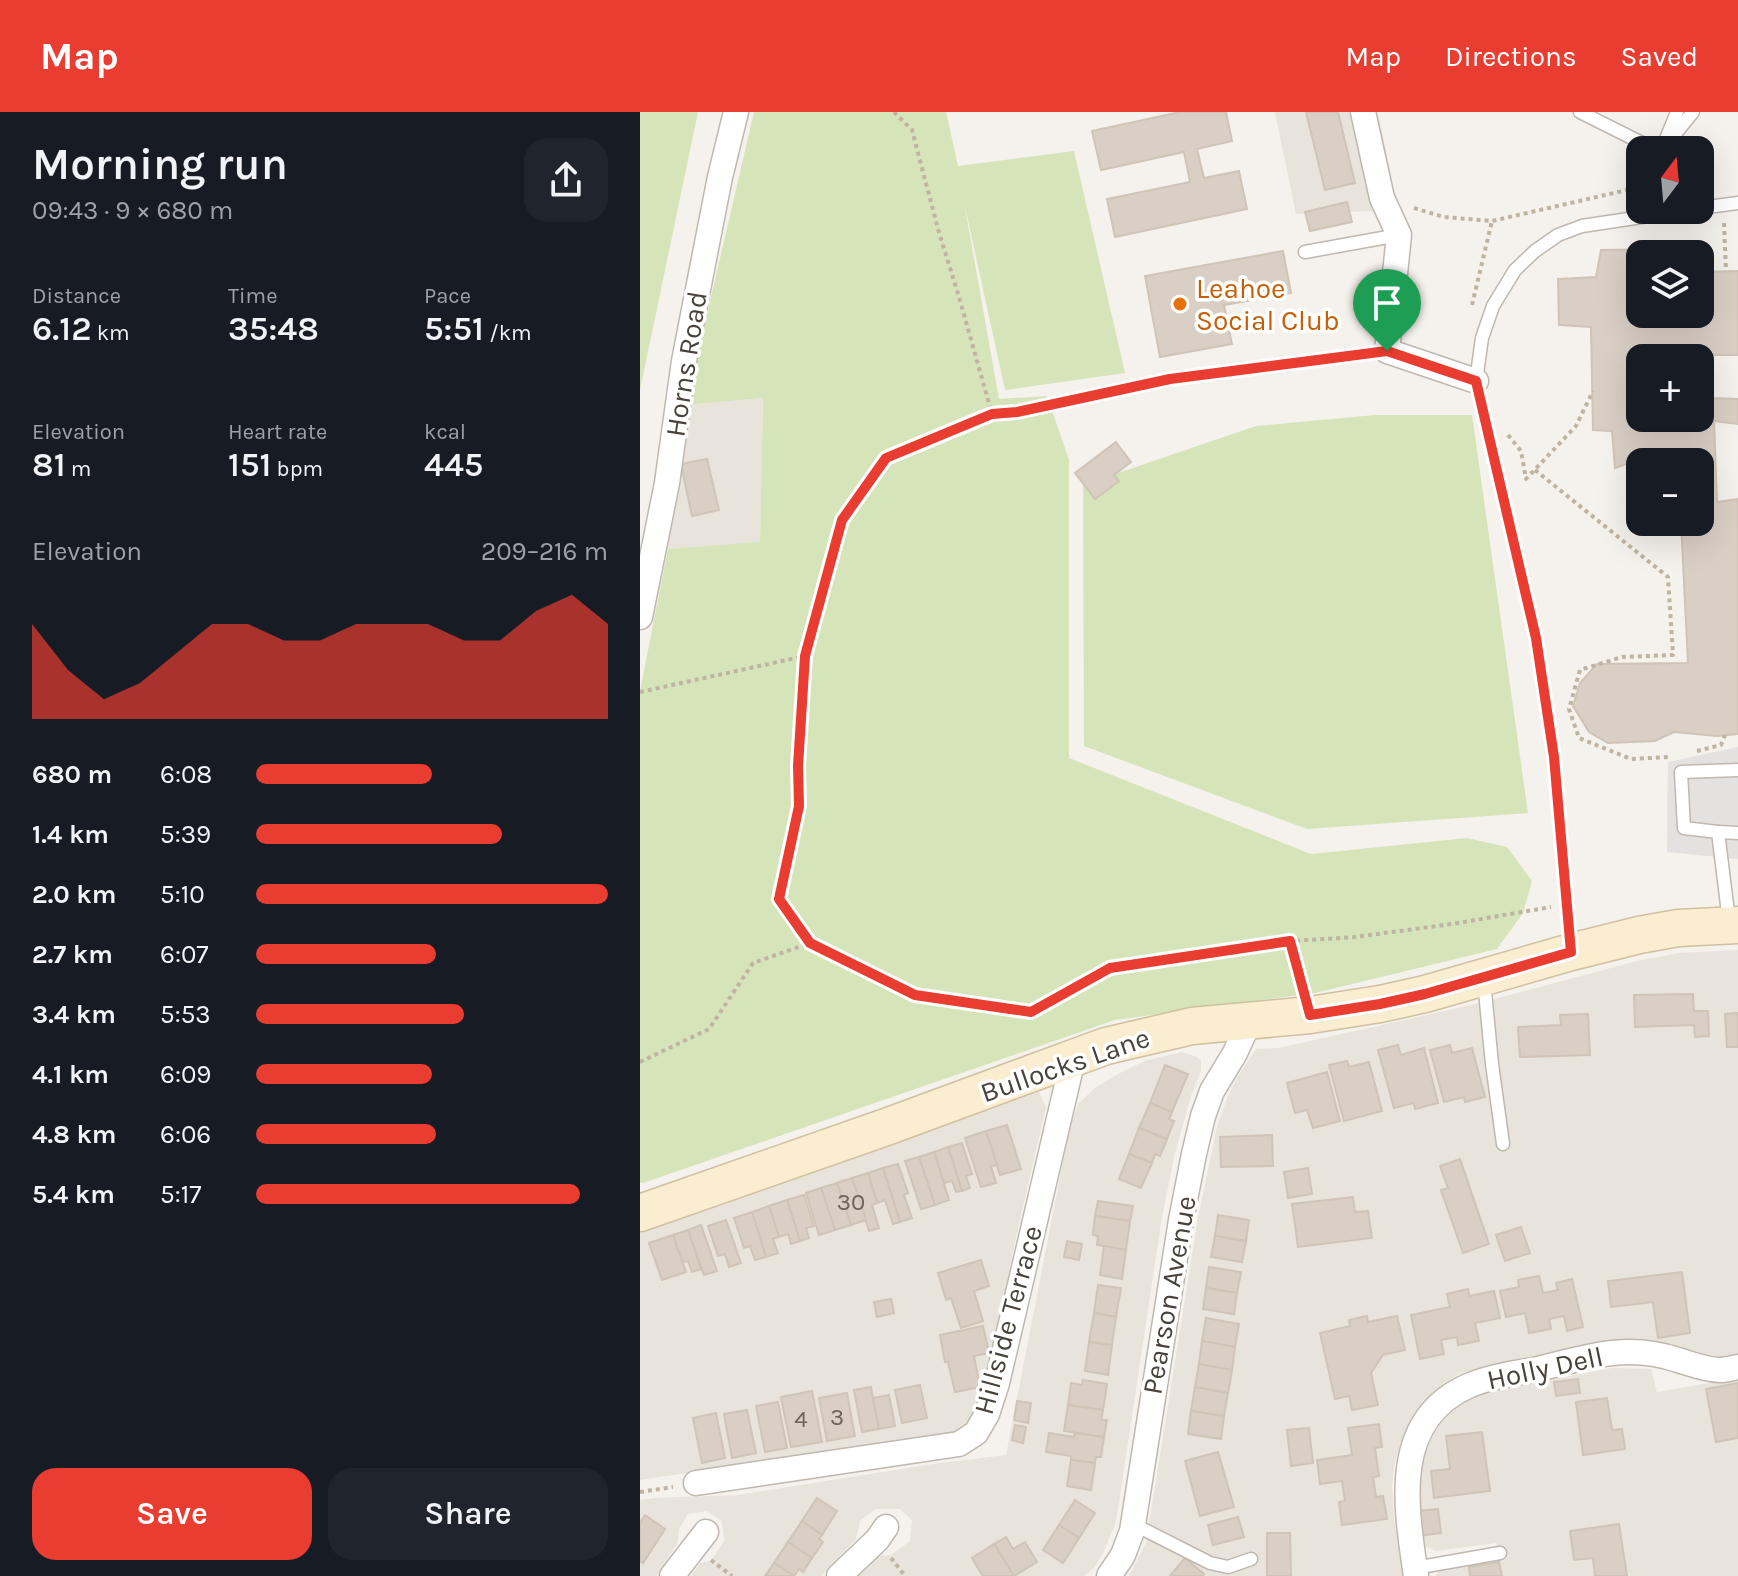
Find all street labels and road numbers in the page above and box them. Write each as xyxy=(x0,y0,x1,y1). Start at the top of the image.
street label: Horns Road xyxy=(658,289,714,439)
street label: Bullocks Lane xyxy=(976,1021,1154,1109)
street label: Pearson Avenue xyxy=(1135,1193,1203,1397)
street label: Hillside Terrace xyxy=(967,1222,1049,1418)
street label: Holly Dell xyxy=(1484,1340,1606,1396)

